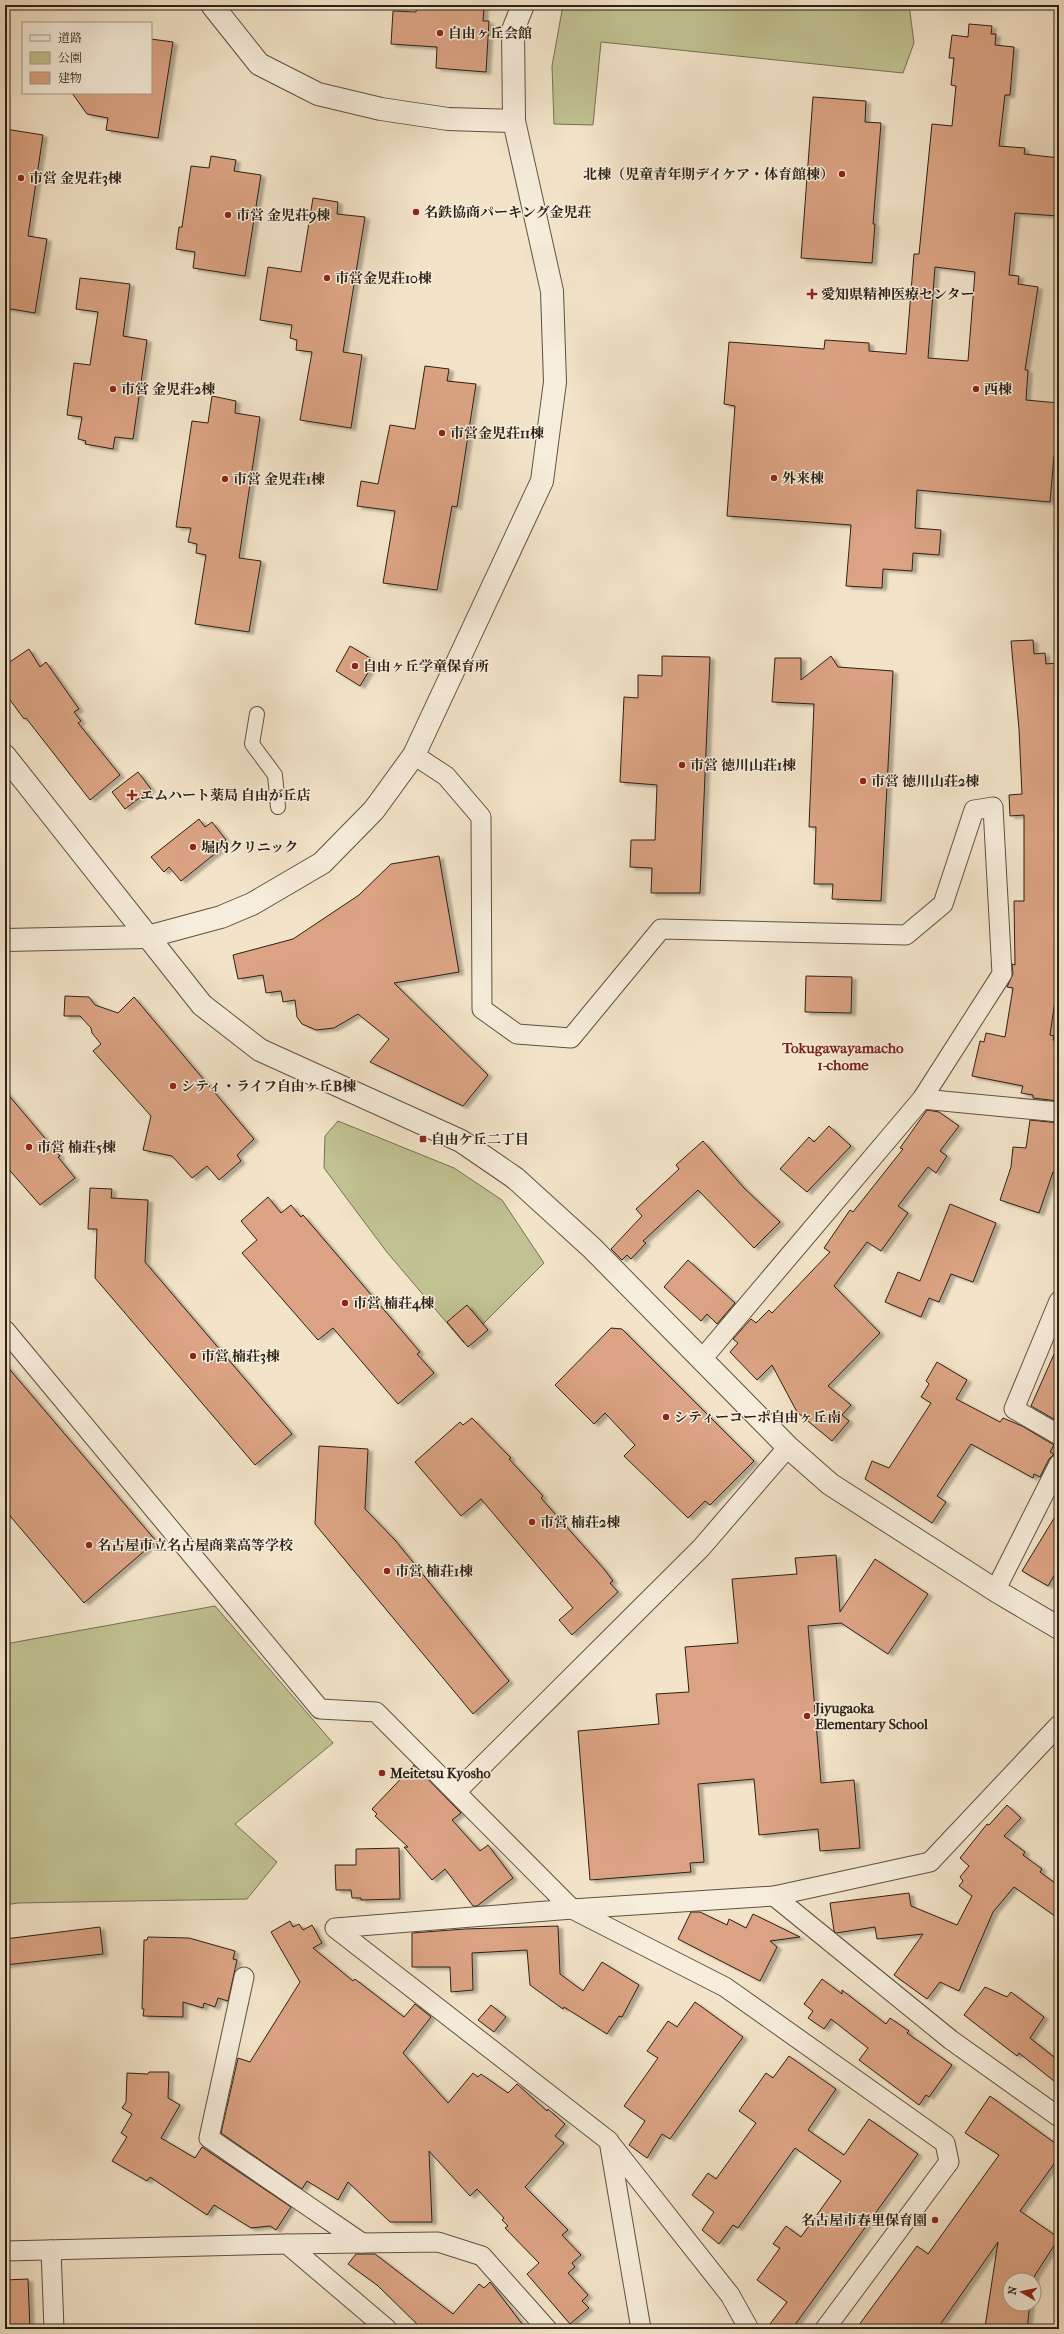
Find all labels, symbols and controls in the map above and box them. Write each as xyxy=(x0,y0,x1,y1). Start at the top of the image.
legend xyxy=(22,22,152,94)
place label: 自由ヶ丘会館 xyxy=(448,25,532,42)
marker: 自由ヶ丘会館 xyxy=(435,28,445,38)
text: 道路 xyxy=(58,31,82,45)
text: 公園 xyxy=(58,51,82,65)
text: 建物 xyxy=(58,71,82,85)
place label: 北棟（児童青年期デイケア・体育館棟） xyxy=(583,166,834,183)
marker: 北棟（児童青年期デイケア・体育館棟） xyxy=(837,169,847,179)
place label: 市営 金児荘3棟 xyxy=(29,170,122,187)
marker: 市営 金児荘3棟 xyxy=(16,173,26,183)
place label: 名鉄協商パーキング金児荘 xyxy=(424,204,592,221)
place label: 市営 金児荘9棟 xyxy=(236,207,330,224)
marker: 名鉄協商パーキング金児荘 xyxy=(411,207,421,217)
marker: 市営 金児荘9棟 xyxy=(223,210,233,220)
place label: 市営金児荘10棟 xyxy=(335,270,432,287)
marker: 市営金児荘10棟 xyxy=(322,273,332,283)
place label: 愛知県精神医療センター xyxy=(821,286,974,303)
marker: 愛知県精神医療センター xyxy=(806,288,818,300)
place label: 市営 金児荘2棟 xyxy=(121,381,215,398)
place label: 西棟 xyxy=(984,381,1012,398)
marker: 市営 金児荘2棟 xyxy=(108,384,118,394)
marker: 西棟 xyxy=(971,384,981,394)
place label: 市営金児荘11棟 xyxy=(450,425,544,442)
marker: 市営金児荘11棟 xyxy=(437,428,447,438)
place label: 外来棟 xyxy=(782,470,824,487)
place label: 市営 金児荘1棟 xyxy=(233,471,325,488)
marker: 外来棟 xyxy=(769,473,779,483)
marker: 市営 金児荘1棟 xyxy=(220,474,230,484)
place label: 自由ヶ丘学童保育所 xyxy=(363,658,489,675)
marker: 自由ヶ丘学童保育所 xyxy=(350,661,360,671)
place label: 市営 徳川山荘1棟 xyxy=(690,757,796,774)
marker: 市営 徳川山荘1棟 xyxy=(677,760,687,770)
place label: 市営 徳川山荘2棟 xyxy=(871,773,979,790)
marker: 市営 徳川山荘2棟 xyxy=(858,776,868,786)
place label: エムハート薬局 自由が丘店 xyxy=(140,787,311,804)
marker: エムハート薬局 自由が丘店 xyxy=(127,790,137,800)
place label: 堀内クリニック xyxy=(201,839,298,856)
marker: 堀内クリニック xyxy=(188,842,198,852)
district label: Tokugawayamacho 1-chome xyxy=(781,1039,904,1074)
place label: シティ・ライフ自由ヶ丘B棟 xyxy=(181,1078,356,1095)
marker: シティ・ライフ自由ヶ丘B棟 xyxy=(168,1081,178,1091)
place label: 自由ケ丘二丁目 xyxy=(431,1131,529,1148)
marker: 自由ケ丘二丁目 xyxy=(418,1134,428,1144)
place label: 市営 楠荘5棟 xyxy=(37,1139,116,1156)
marker: 市営 楠荘5棟 xyxy=(24,1142,34,1152)
place label: 市営 楠荘4棟 xyxy=(353,1295,434,1312)
marker: 市営 楠荘4棟 xyxy=(340,1298,350,1308)
place label: 市営 楠荘3棟 xyxy=(201,1348,280,1365)
marker: 市営 楠荘3棟 xyxy=(188,1351,198,1361)
place label: シティーコーポ自由ヶ丘南 xyxy=(674,1409,841,1426)
marker: シティーコーポ自由ヶ丘南 xyxy=(661,1412,671,1422)
place label: 市営 楠荘2棟 xyxy=(540,1514,620,1531)
marker: 市営 楠荘2棟 xyxy=(527,1517,537,1527)
place label: 名古屋市立名古屋商業高等学校 xyxy=(97,1537,293,1554)
marker: 名古屋市立名古屋商業高等学校 xyxy=(84,1540,94,1550)
place label: 市営 楠荘1棟 xyxy=(395,1563,473,1580)
marker: 市営 楠荘1棟 xyxy=(382,1566,392,1576)
place label: Jiyugaoka Elementary School xyxy=(813,1700,928,1733)
marker: Jiyugaoka Elementary School xyxy=(802,1711,812,1721)
place label: Meitetsu Kyosho xyxy=(389,1765,491,1782)
marker: Meitetsu Kyosho xyxy=(377,1768,387,1778)
place label: 名古屋市春里保育園 xyxy=(801,2212,927,2229)
marker: 名古屋市春里保育園 xyxy=(930,2215,940,2225)
north arrow xyxy=(1002,2272,1042,2312)
text: N xyxy=(1006,2285,1020,2296)

